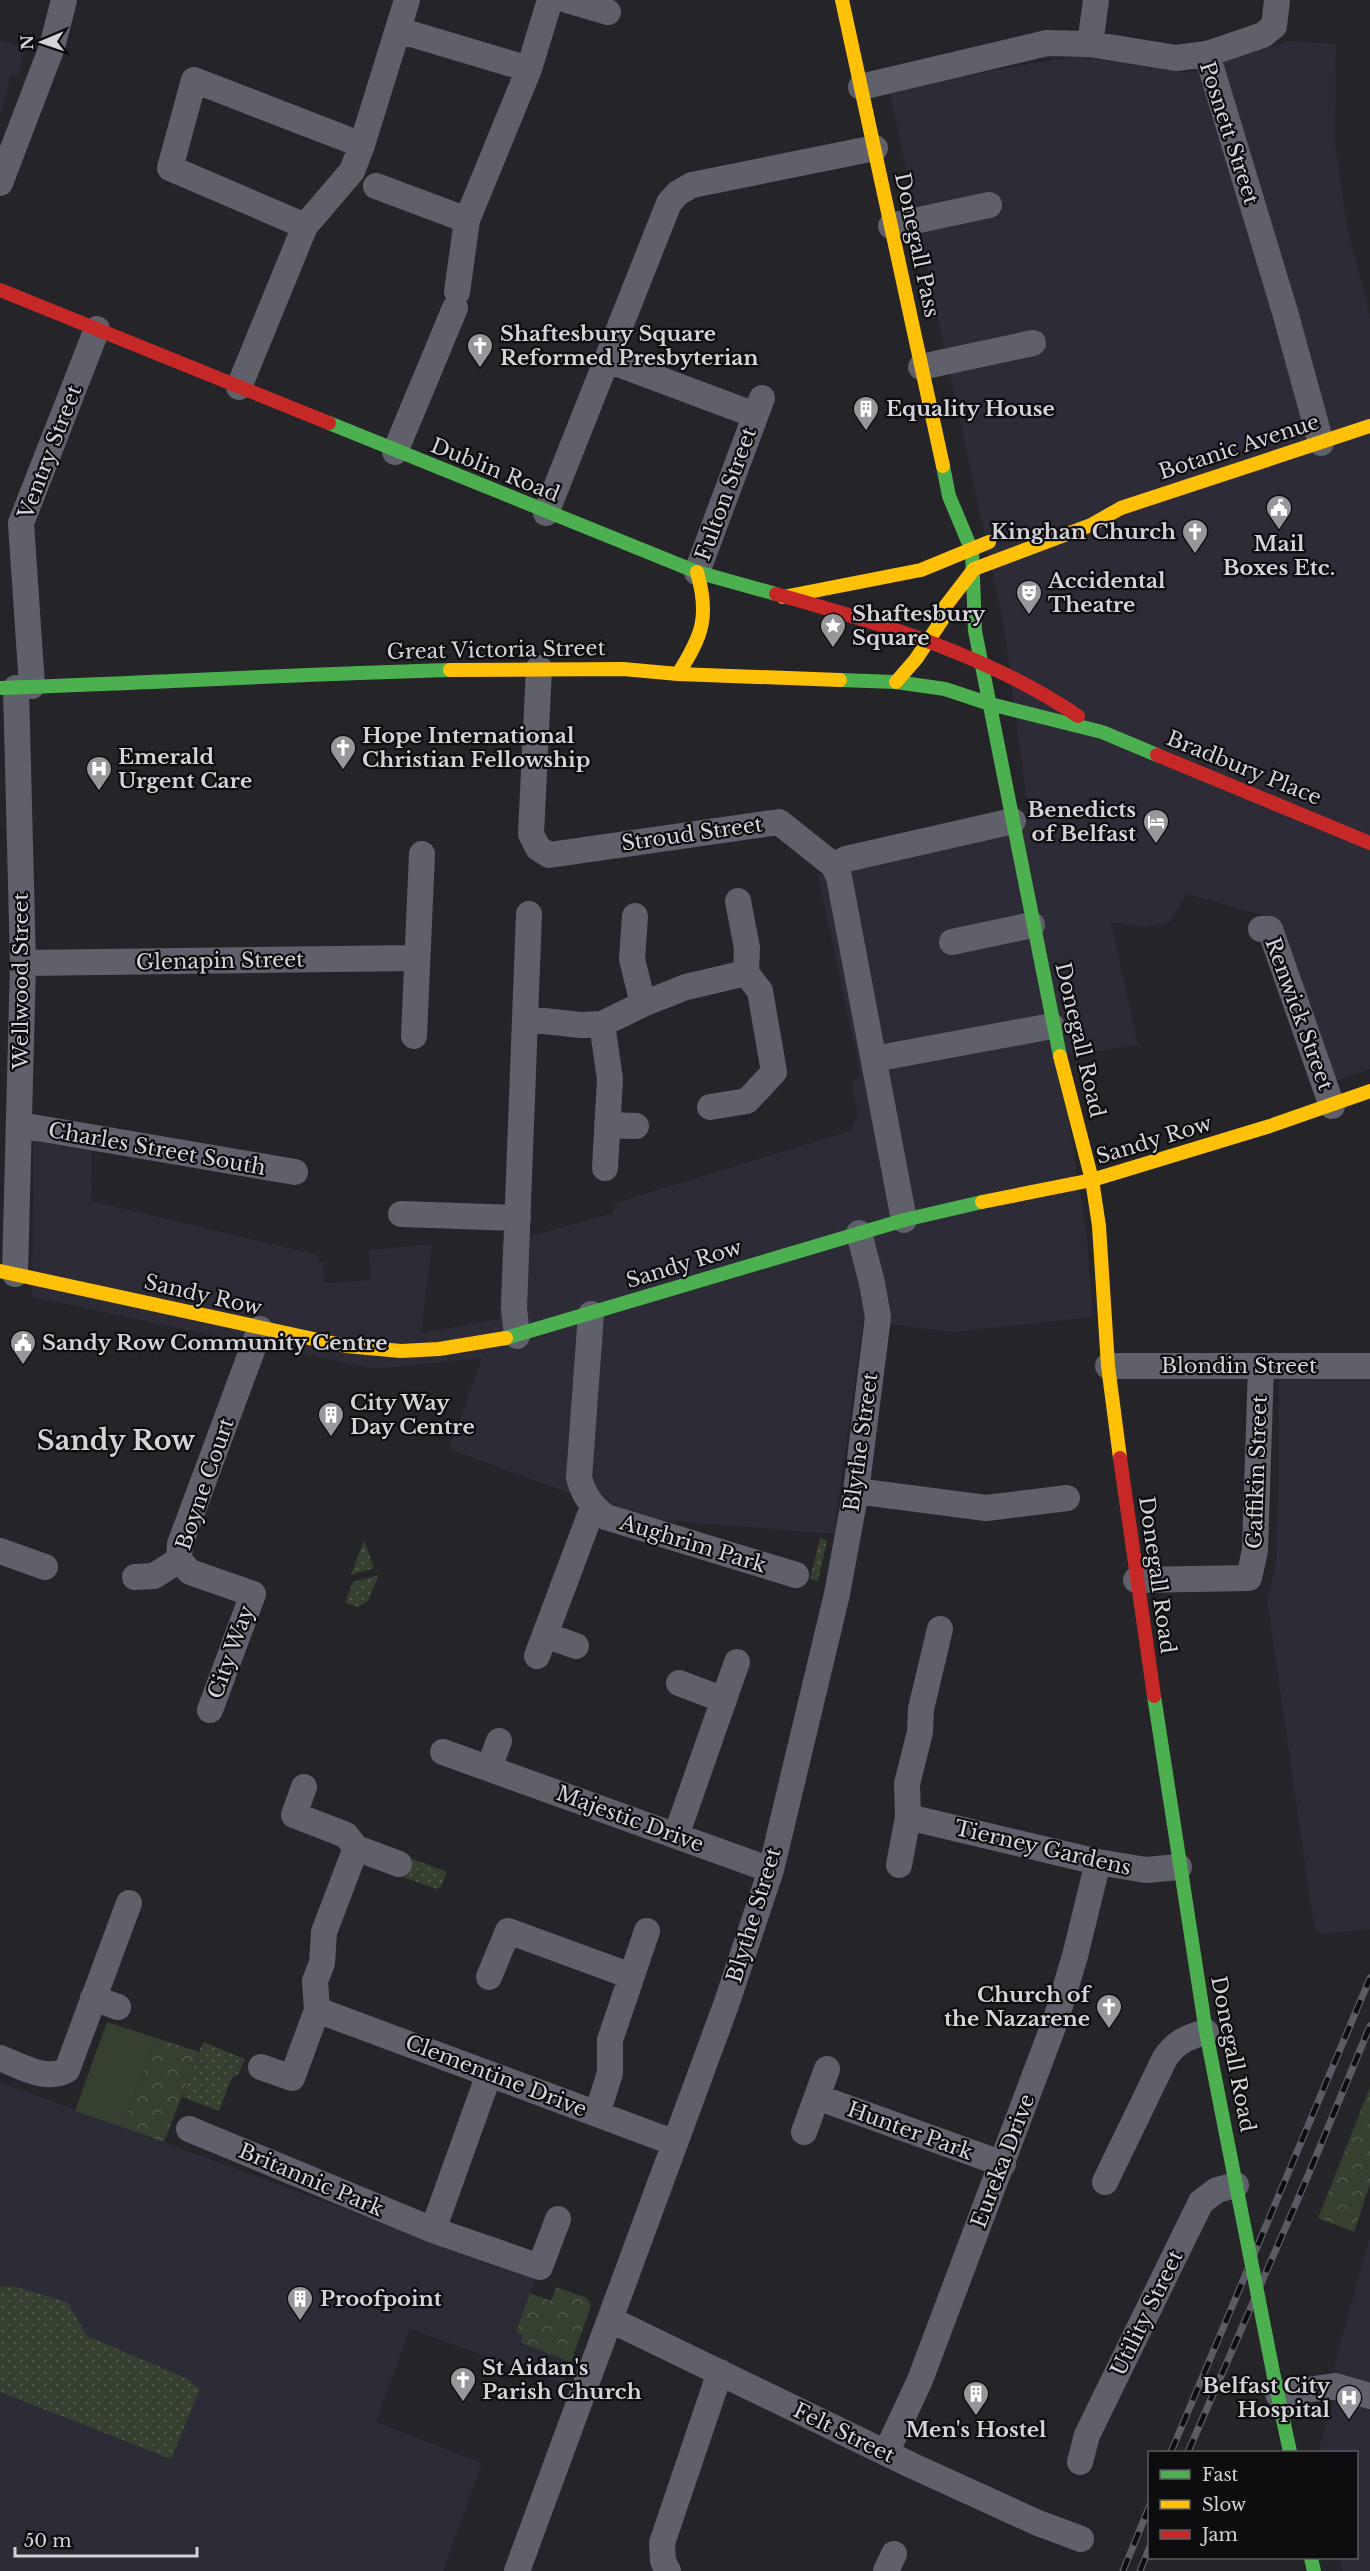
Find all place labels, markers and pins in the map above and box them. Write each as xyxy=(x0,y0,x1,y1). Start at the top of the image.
place label: Shaftesbury Square Reformed Presbyterian xyxy=(500,321,759,371)
church icon: Shaftesbury Square Reformed Presbyterian xyxy=(465,331,495,369)
building icon: Equality House xyxy=(851,394,881,432)
place label: Equality House xyxy=(886,396,1055,422)
public building icon: Mail Boxes Etc. xyxy=(1264,493,1294,531)
church icon: Kinghan Church xyxy=(1180,517,1210,555)
place label: Kinghan Church xyxy=(991,519,1176,545)
place label: Mail Boxes Etc. xyxy=(1223,531,1335,581)
place label: Accidental Theatre xyxy=(1047,568,1166,618)
theatre icon: Accidental Theatre xyxy=(1014,578,1044,616)
place label: Shaftesbury Square xyxy=(852,601,986,651)
place icon: Shaftesbury Square xyxy=(818,611,848,649)
place label: Hope International Christian Fellowship xyxy=(362,723,590,773)
church icon: Hope International Christian Fellowship xyxy=(328,733,358,771)
place label: Emerald Urgent Care xyxy=(118,744,252,794)
hospital icon: Emerald Urgent Care xyxy=(84,754,114,792)
place label: Benedicts of Belfast xyxy=(1028,797,1136,847)
hotel icon: Benedicts of Belfast xyxy=(1141,807,1171,845)
public building icon: Sandy Row Community Centre xyxy=(8,1328,38,1366)
place label: Sandy Row Community Centre xyxy=(42,1330,387,1356)
place label: City Way Day Centre xyxy=(350,1390,475,1440)
building icon: City Way Day Centre xyxy=(316,1400,346,1438)
place label: Church of the Nazarene xyxy=(944,1982,1093,2032)
church icon: Church of the Nazarene xyxy=(1094,1992,1124,2030)
building icon: Proofpoint xyxy=(285,2284,315,2322)
place label: Proofpoint xyxy=(320,2286,442,2312)
place label: St Aidan's Parish Church xyxy=(482,2355,642,2405)
church icon: St Aidan's Parish Church xyxy=(448,2365,478,2403)
place label: Belfast City Hospital xyxy=(1202,2373,1331,2423)
building icon: Men's Hostel xyxy=(961,2379,991,2417)
hospital icon: Belfast City Hospital xyxy=(1334,2383,1364,2421)
place label: Men's Hostel xyxy=(906,2417,1047,2443)

